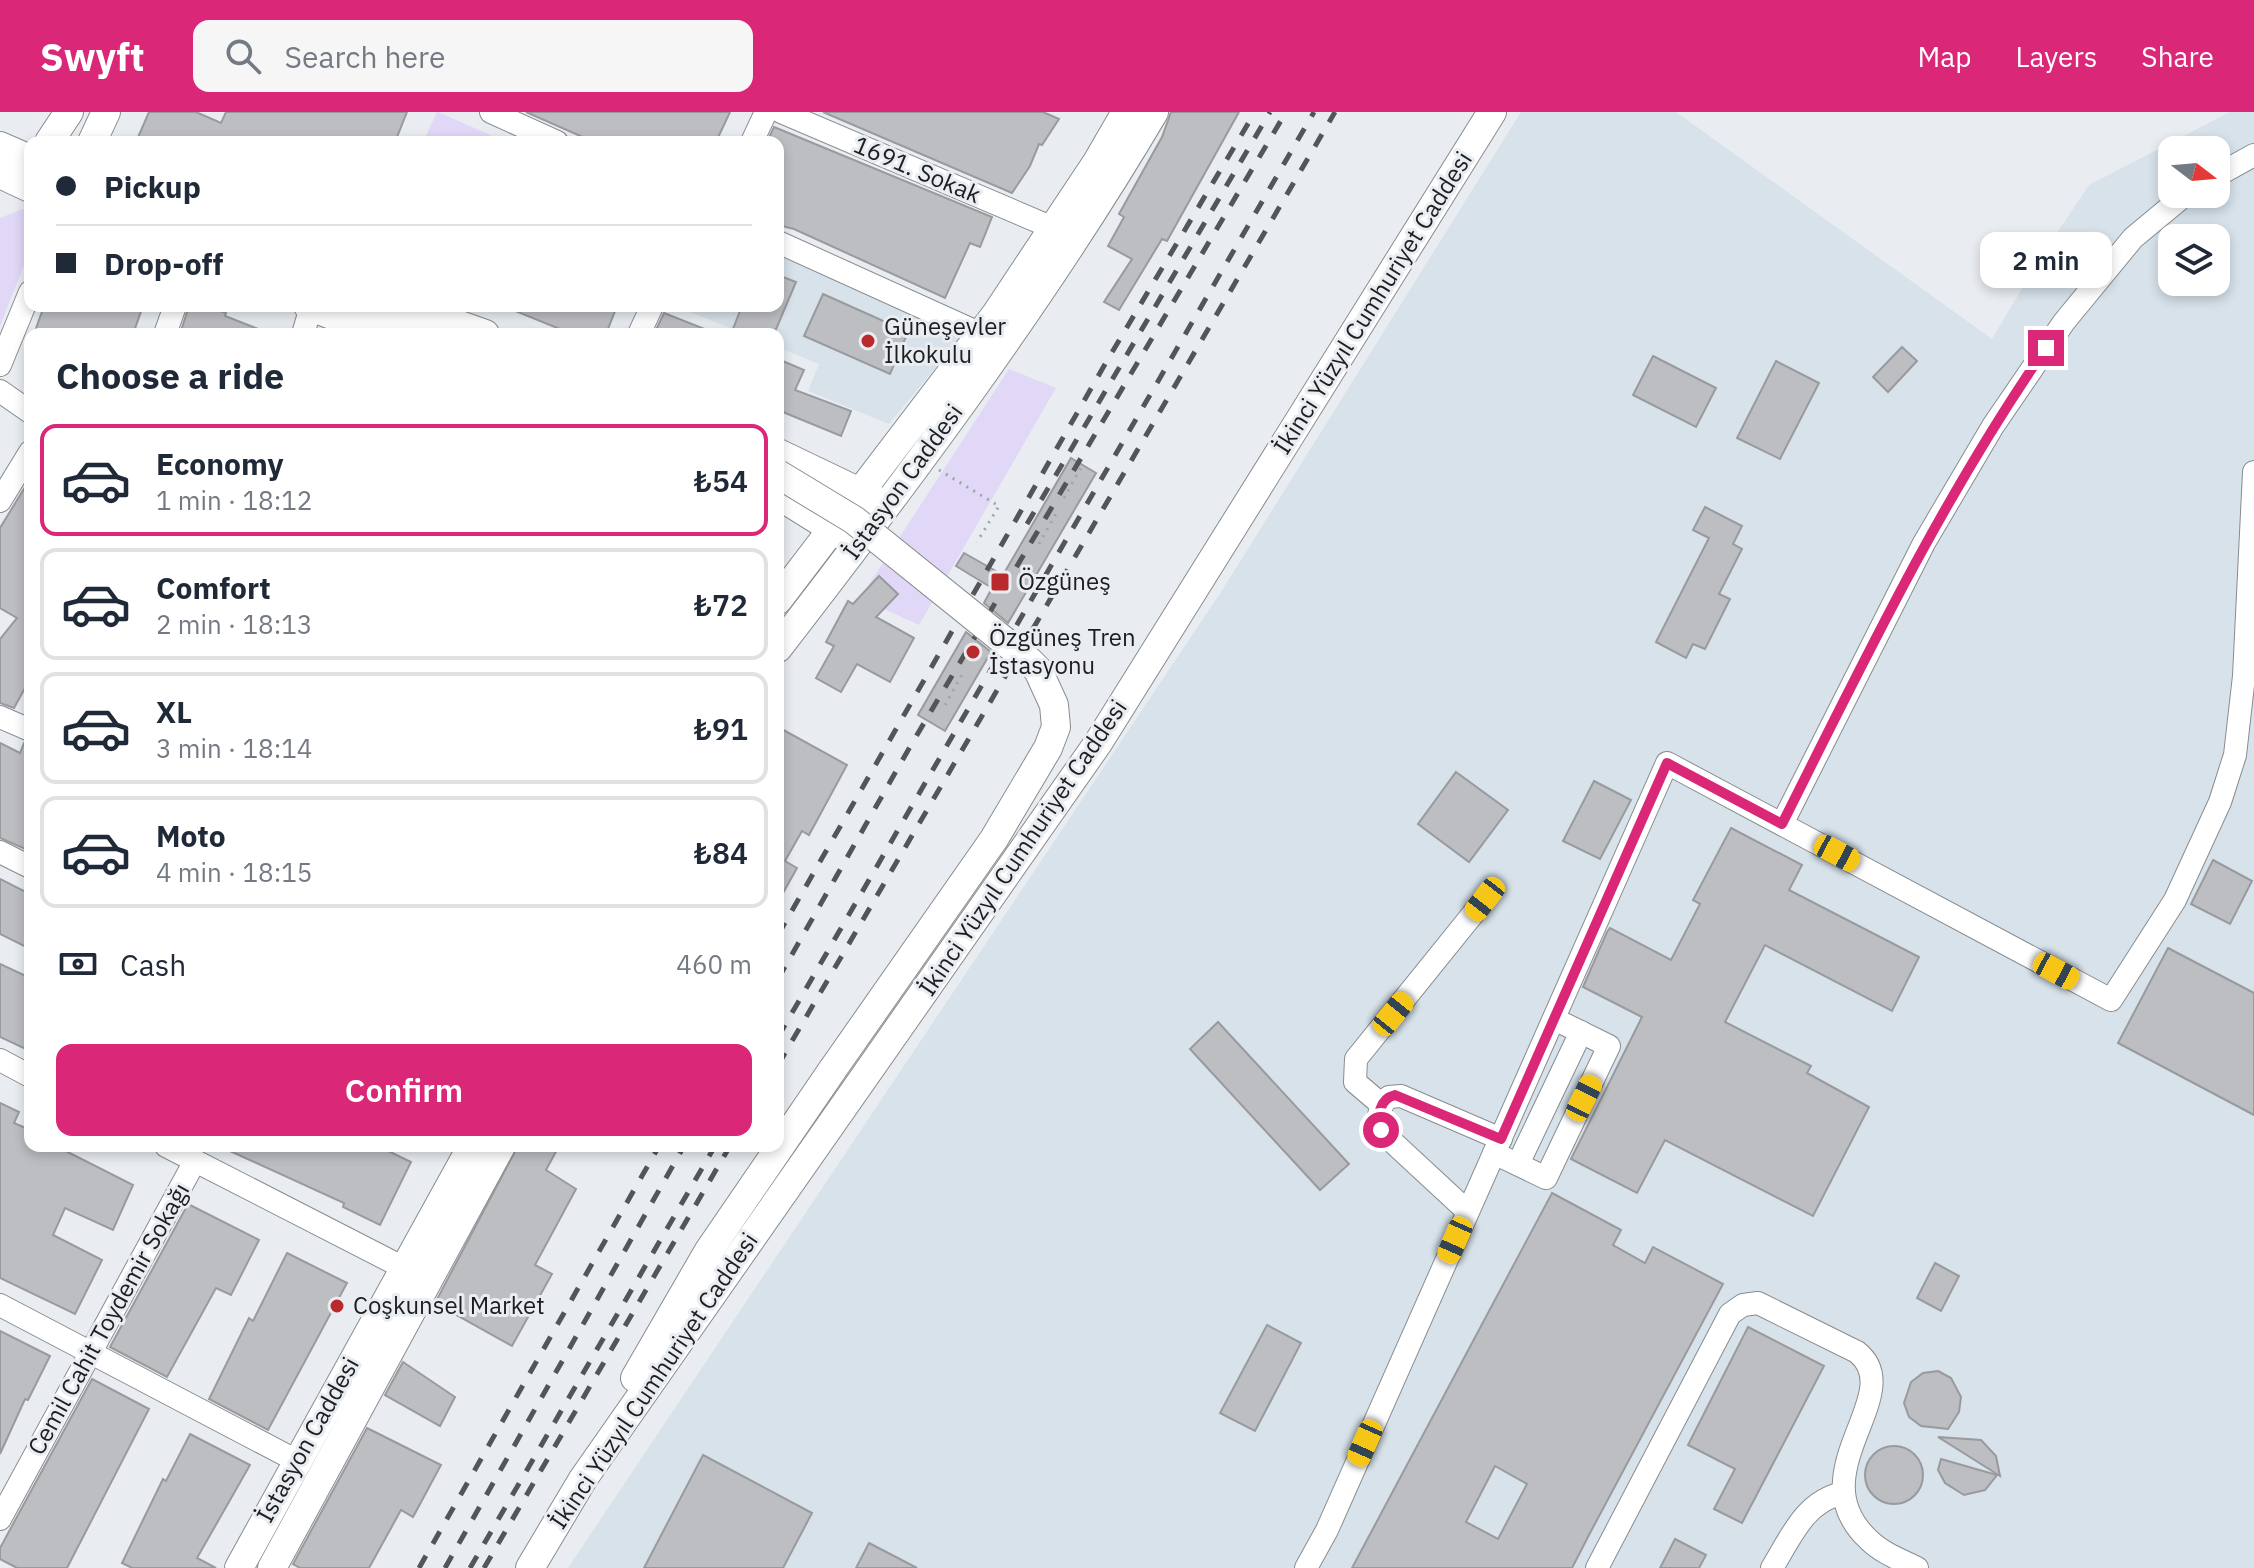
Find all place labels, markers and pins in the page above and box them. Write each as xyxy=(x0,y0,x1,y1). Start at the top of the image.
place label: Güneşevler İlkokulu xyxy=(884,310,1006,370)
marker: Güneşevler İlkokulu xyxy=(859,332,877,350)
place label: Özgüneş xyxy=(1018,565,1111,597)
marker: Özgüneş xyxy=(989,571,1011,593)
place label: Özgüneş Tren İstasyonu xyxy=(989,621,1136,681)
marker: Özgüneş Tren İstasyonu xyxy=(964,643,982,661)
place label: Coşkunsel Market xyxy=(353,1289,545,1321)
marker: Coşkunsel Market xyxy=(328,1297,346,1315)

